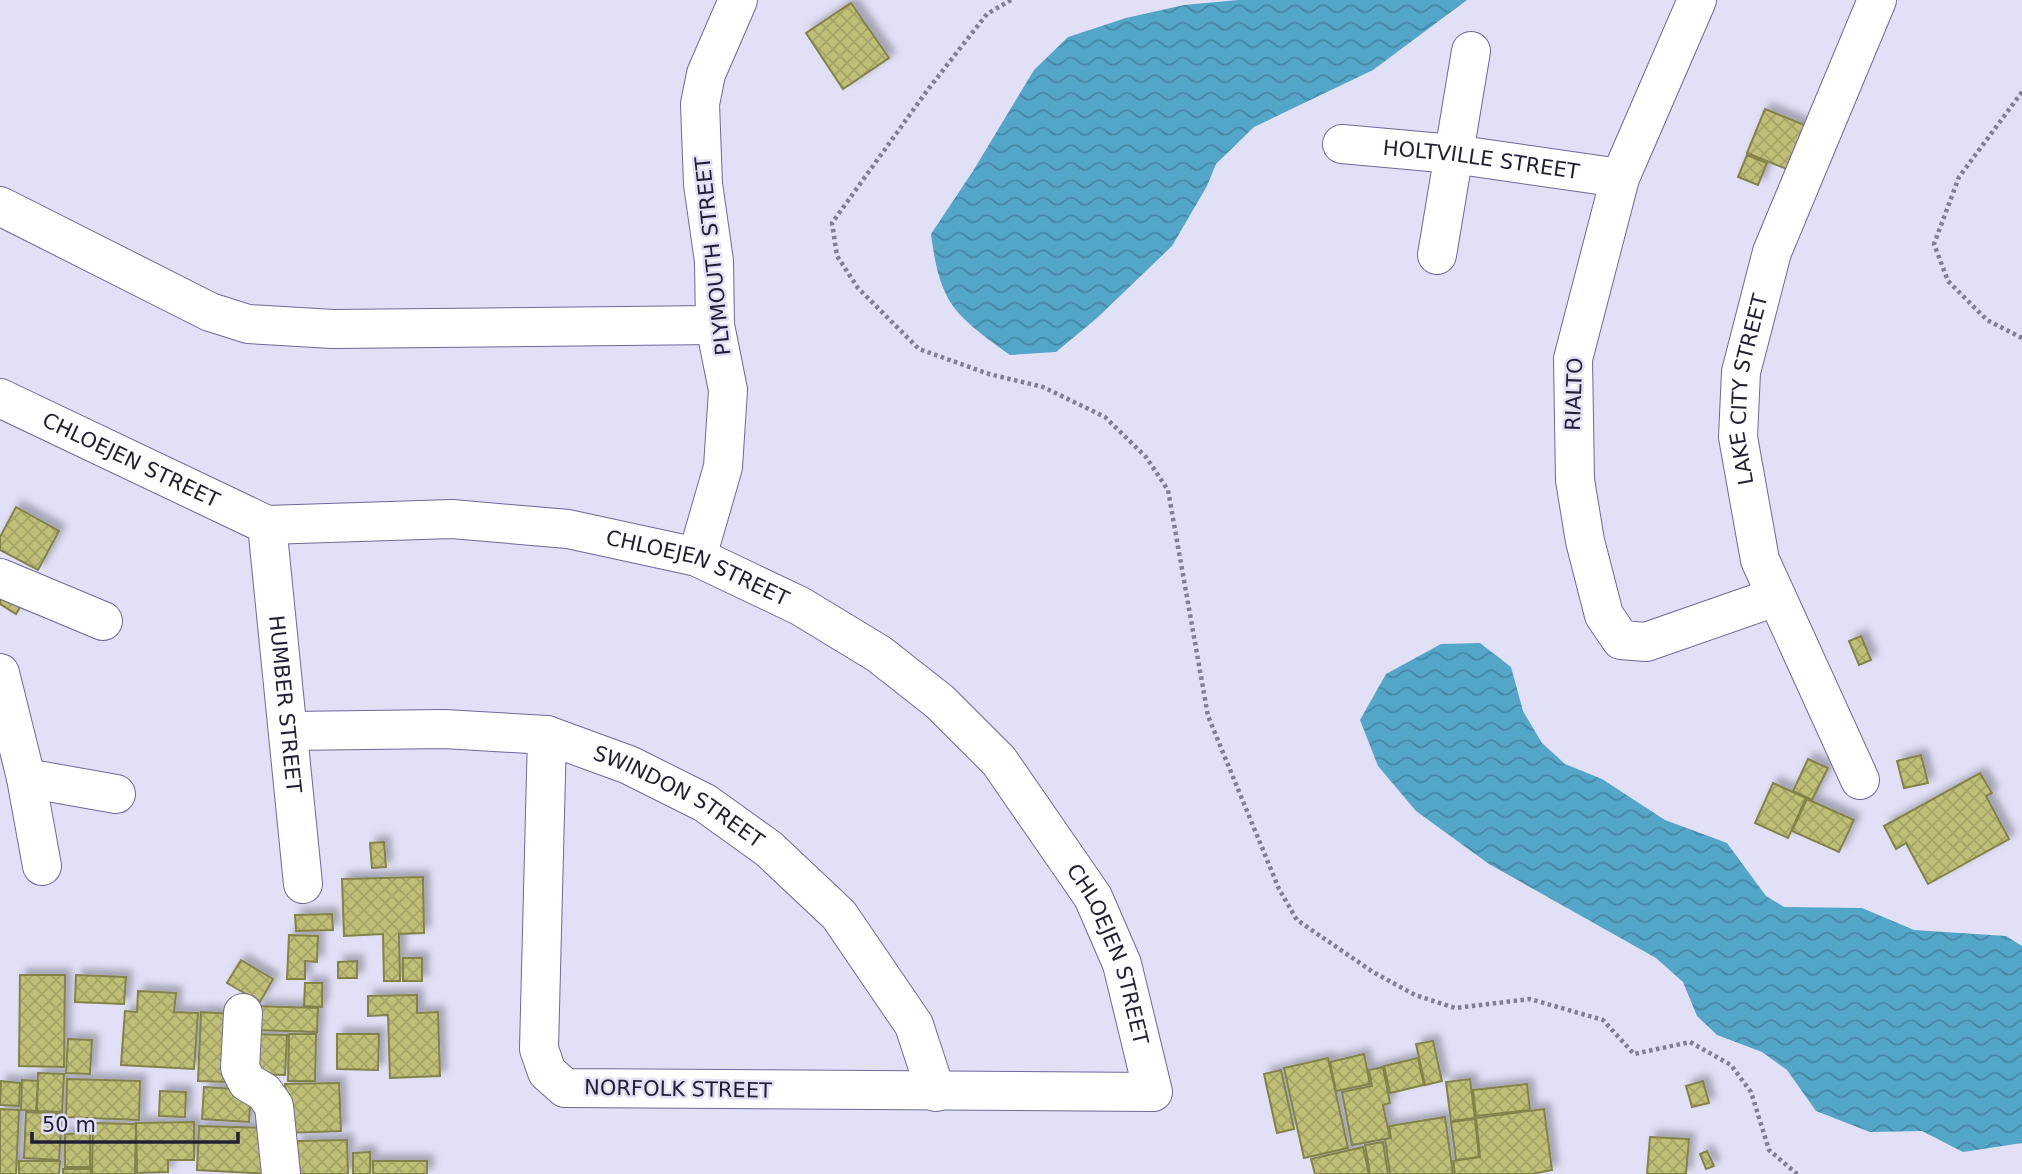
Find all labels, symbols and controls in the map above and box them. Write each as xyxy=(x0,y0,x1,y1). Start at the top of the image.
street label: HOLTVILLE STREET xyxy=(1382,136,1581,184)
street label: PLYMOUTH STREET xyxy=(691,155,735,357)
street label: LAKE CITY STREET xyxy=(1725,291,1773,487)
street label: RIALTO xyxy=(1561,357,1587,431)
street label: CHLOEJEN STREET xyxy=(39,408,224,513)
street label: CHLOEJEN STREET xyxy=(604,526,793,611)
street label: HUMBER STREET xyxy=(264,614,306,794)
street label: SWINDON STREET xyxy=(590,741,768,853)
street label: CHLOEJEN STREET xyxy=(1062,859,1153,1047)
street label: NORFOLK STREET xyxy=(584,1075,772,1103)
scale bar xyxy=(32,1100,238,1144)
text: 50 m xyxy=(42,1113,96,1137)

